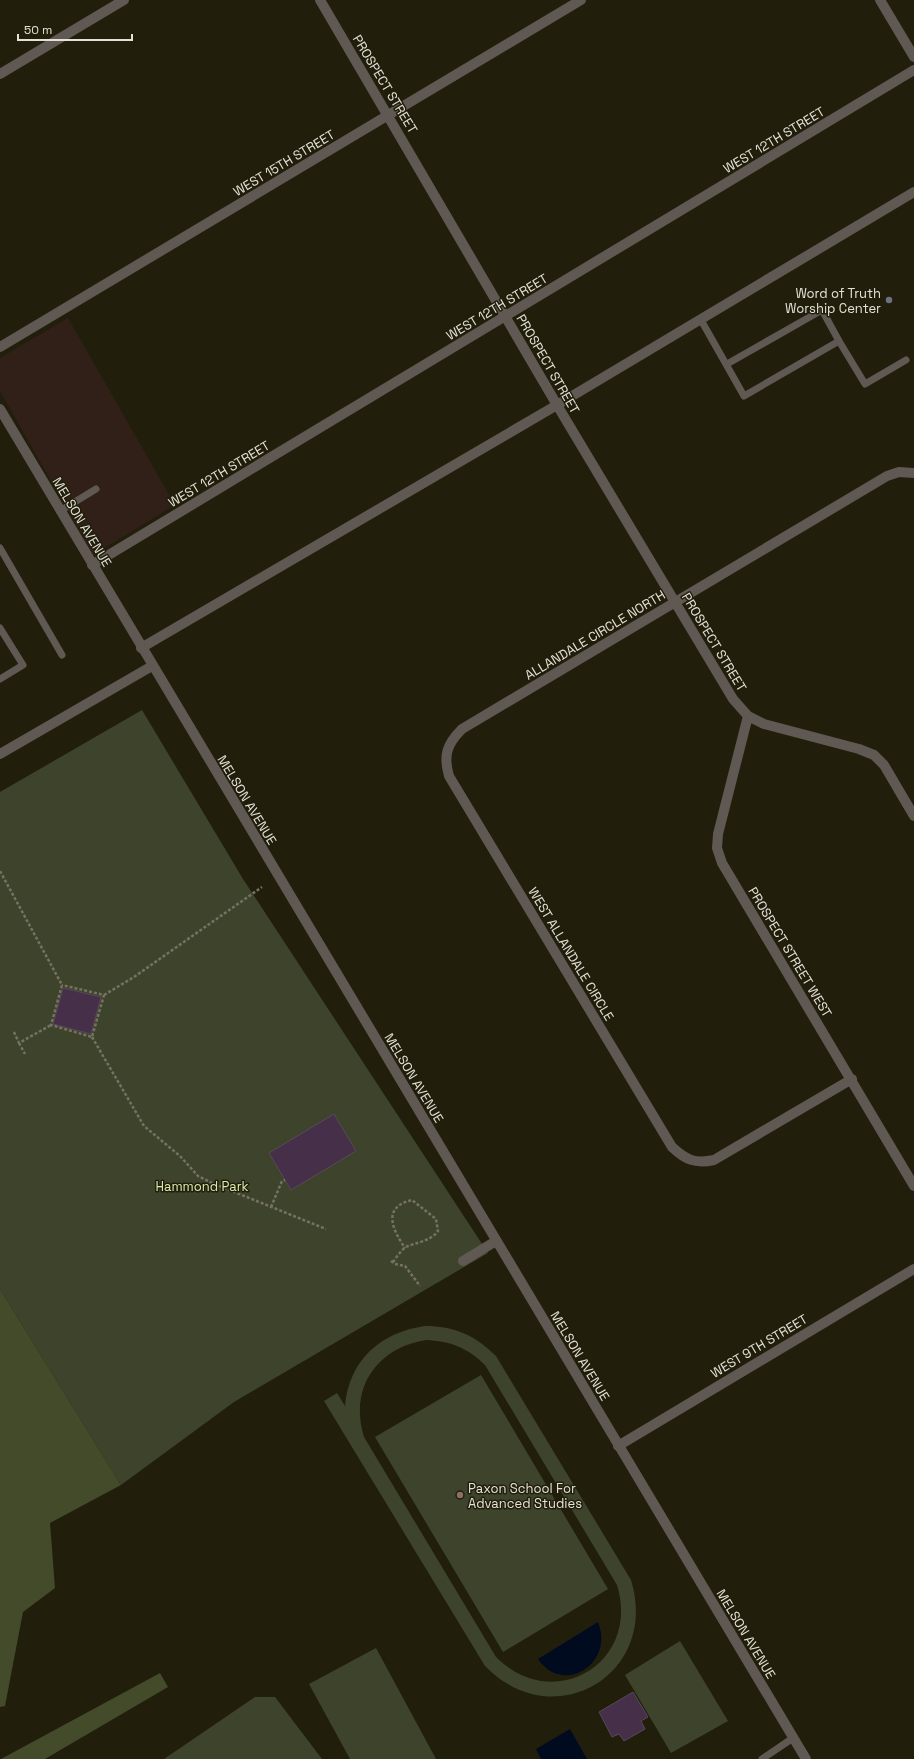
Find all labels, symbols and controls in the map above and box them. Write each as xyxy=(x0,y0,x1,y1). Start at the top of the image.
scale bar xyxy=(18,16,132,42)
text: 50 m xyxy=(24,22,52,38)
street label: PROSPECT STREET xyxy=(349,31,421,137)
street label: WEST 12TH STREET xyxy=(720,103,828,177)
street label: WEST 15TH STREET xyxy=(230,126,338,200)
street label: WEST 12TH STREET xyxy=(443,270,551,344)
place label: Word of Truth Worship Center xyxy=(785,285,881,317)
marker: Word of Truth Worship Center xyxy=(884,295,894,305)
street label: PROSPECT STREET xyxy=(513,311,584,417)
street label: WEST 12TH STREET xyxy=(165,437,273,511)
street label: MELSON AVENUE xyxy=(49,474,115,570)
street label: ALLANDALE CIRCLE NORTH xyxy=(522,586,668,684)
street label: PROSPECT STREET xyxy=(678,589,750,695)
street label: MELSON AVENUE xyxy=(214,752,280,848)
street label: WEST ALLANDALE CIRCLE xyxy=(524,884,618,1024)
street label: PROSPECT STREET WEST xyxy=(744,884,836,1021)
street label: MELSON AVENUE xyxy=(381,1030,447,1126)
park label: Hammond Park xyxy=(155,1178,249,1195)
street label: MELSON AVENUE xyxy=(547,1308,613,1404)
street label: WEST 9TH STREET xyxy=(707,1310,811,1382)
place label: Paxon School For Advanced Studies xyxy=(468,1480,582,1512)
marker: Paxon School For Advanced Studies xyxy=(455,1490,465,1500)
street label: MELSON AVENUE xyxy=(713,1586,779,1682)

